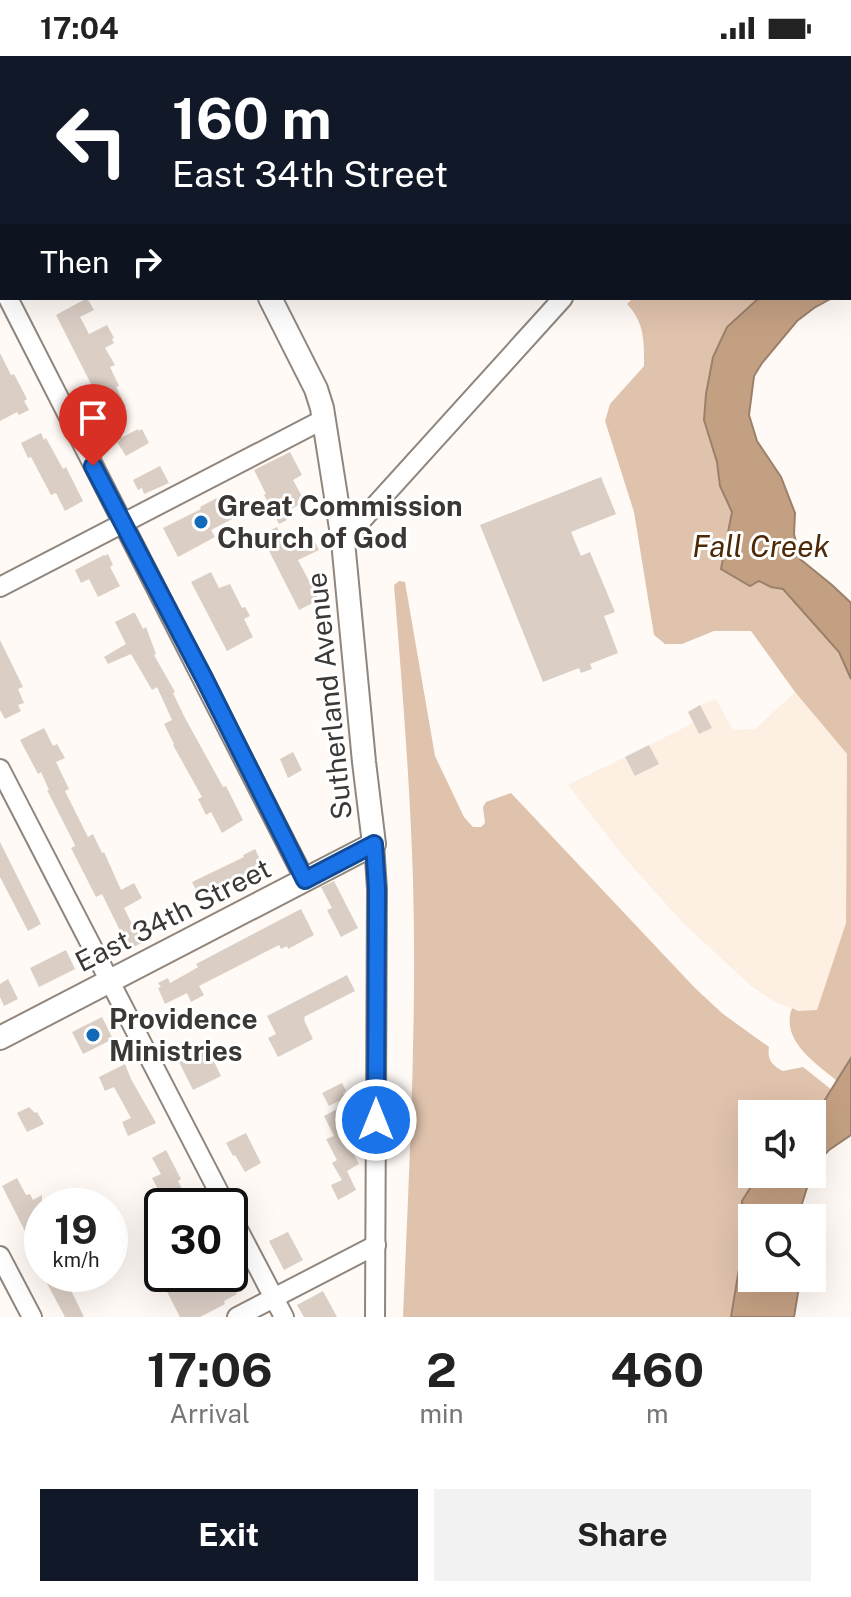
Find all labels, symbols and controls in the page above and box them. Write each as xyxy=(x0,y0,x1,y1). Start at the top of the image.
text: 17:04 xyxy=(40,10,119,46)
text: 160 m xyxy=(172,86,332,152)
icon: left xyxy=(40,88,144,192)
text: East 34th Street xyxy=(172,153,448,195)
icon: right xyxy=(125,240,169,284)
text: Then xyxy=(40,244,109,280)
pin xyxy=(59,384,127,466)
icon: arrive xyxy=(71,396,115,440)
place label: Great Commission Church of God xyxy=(217,489,463,554)
marker: Great Commission Church of God xyxy=(192,513,210,531)
water label: Fall Creek xyxy=(692,528,831,564)
street label: Sutherland Avenue xyxy=(299,571,358,821)
street label: East 34th Street xyxy=(70,851,276,978)
place label: Providence Ministries xyxy=(109,1002,258,1067)
marker: Providence Ministries xyxy=(84,1026,102,1044)
position arrow xyxy=(334,1078,418,1162)
map controls xyxy=(738,1100,826,1292)
button: sound xyxy=(738,1100,826,1188)
speed limit sign: 30 xyxy=(144,1188,248,1292)
button: search xyxy=(738,1204,826,1292)
text: 19 xyxy=(54,1206,98,1253)
text: km/h xyxy=(52,1248,100,1272)
text: 17:06 xyxy=(147,1341,273,1398)
text: 2 xyxy=(426,1341,457,1398)
text: 460 xyxy=(610,1341,704,1398)
text: Arrival xyxy=(170,1398,250,1429)
text: min xyxy=(419,1398,464,1429)
text: m xyxy=(646,1398,669,1429)
button: Exit xyxy=(40,1489,418,1581)
button: Share xyxy=(434,1489,811,1581)

